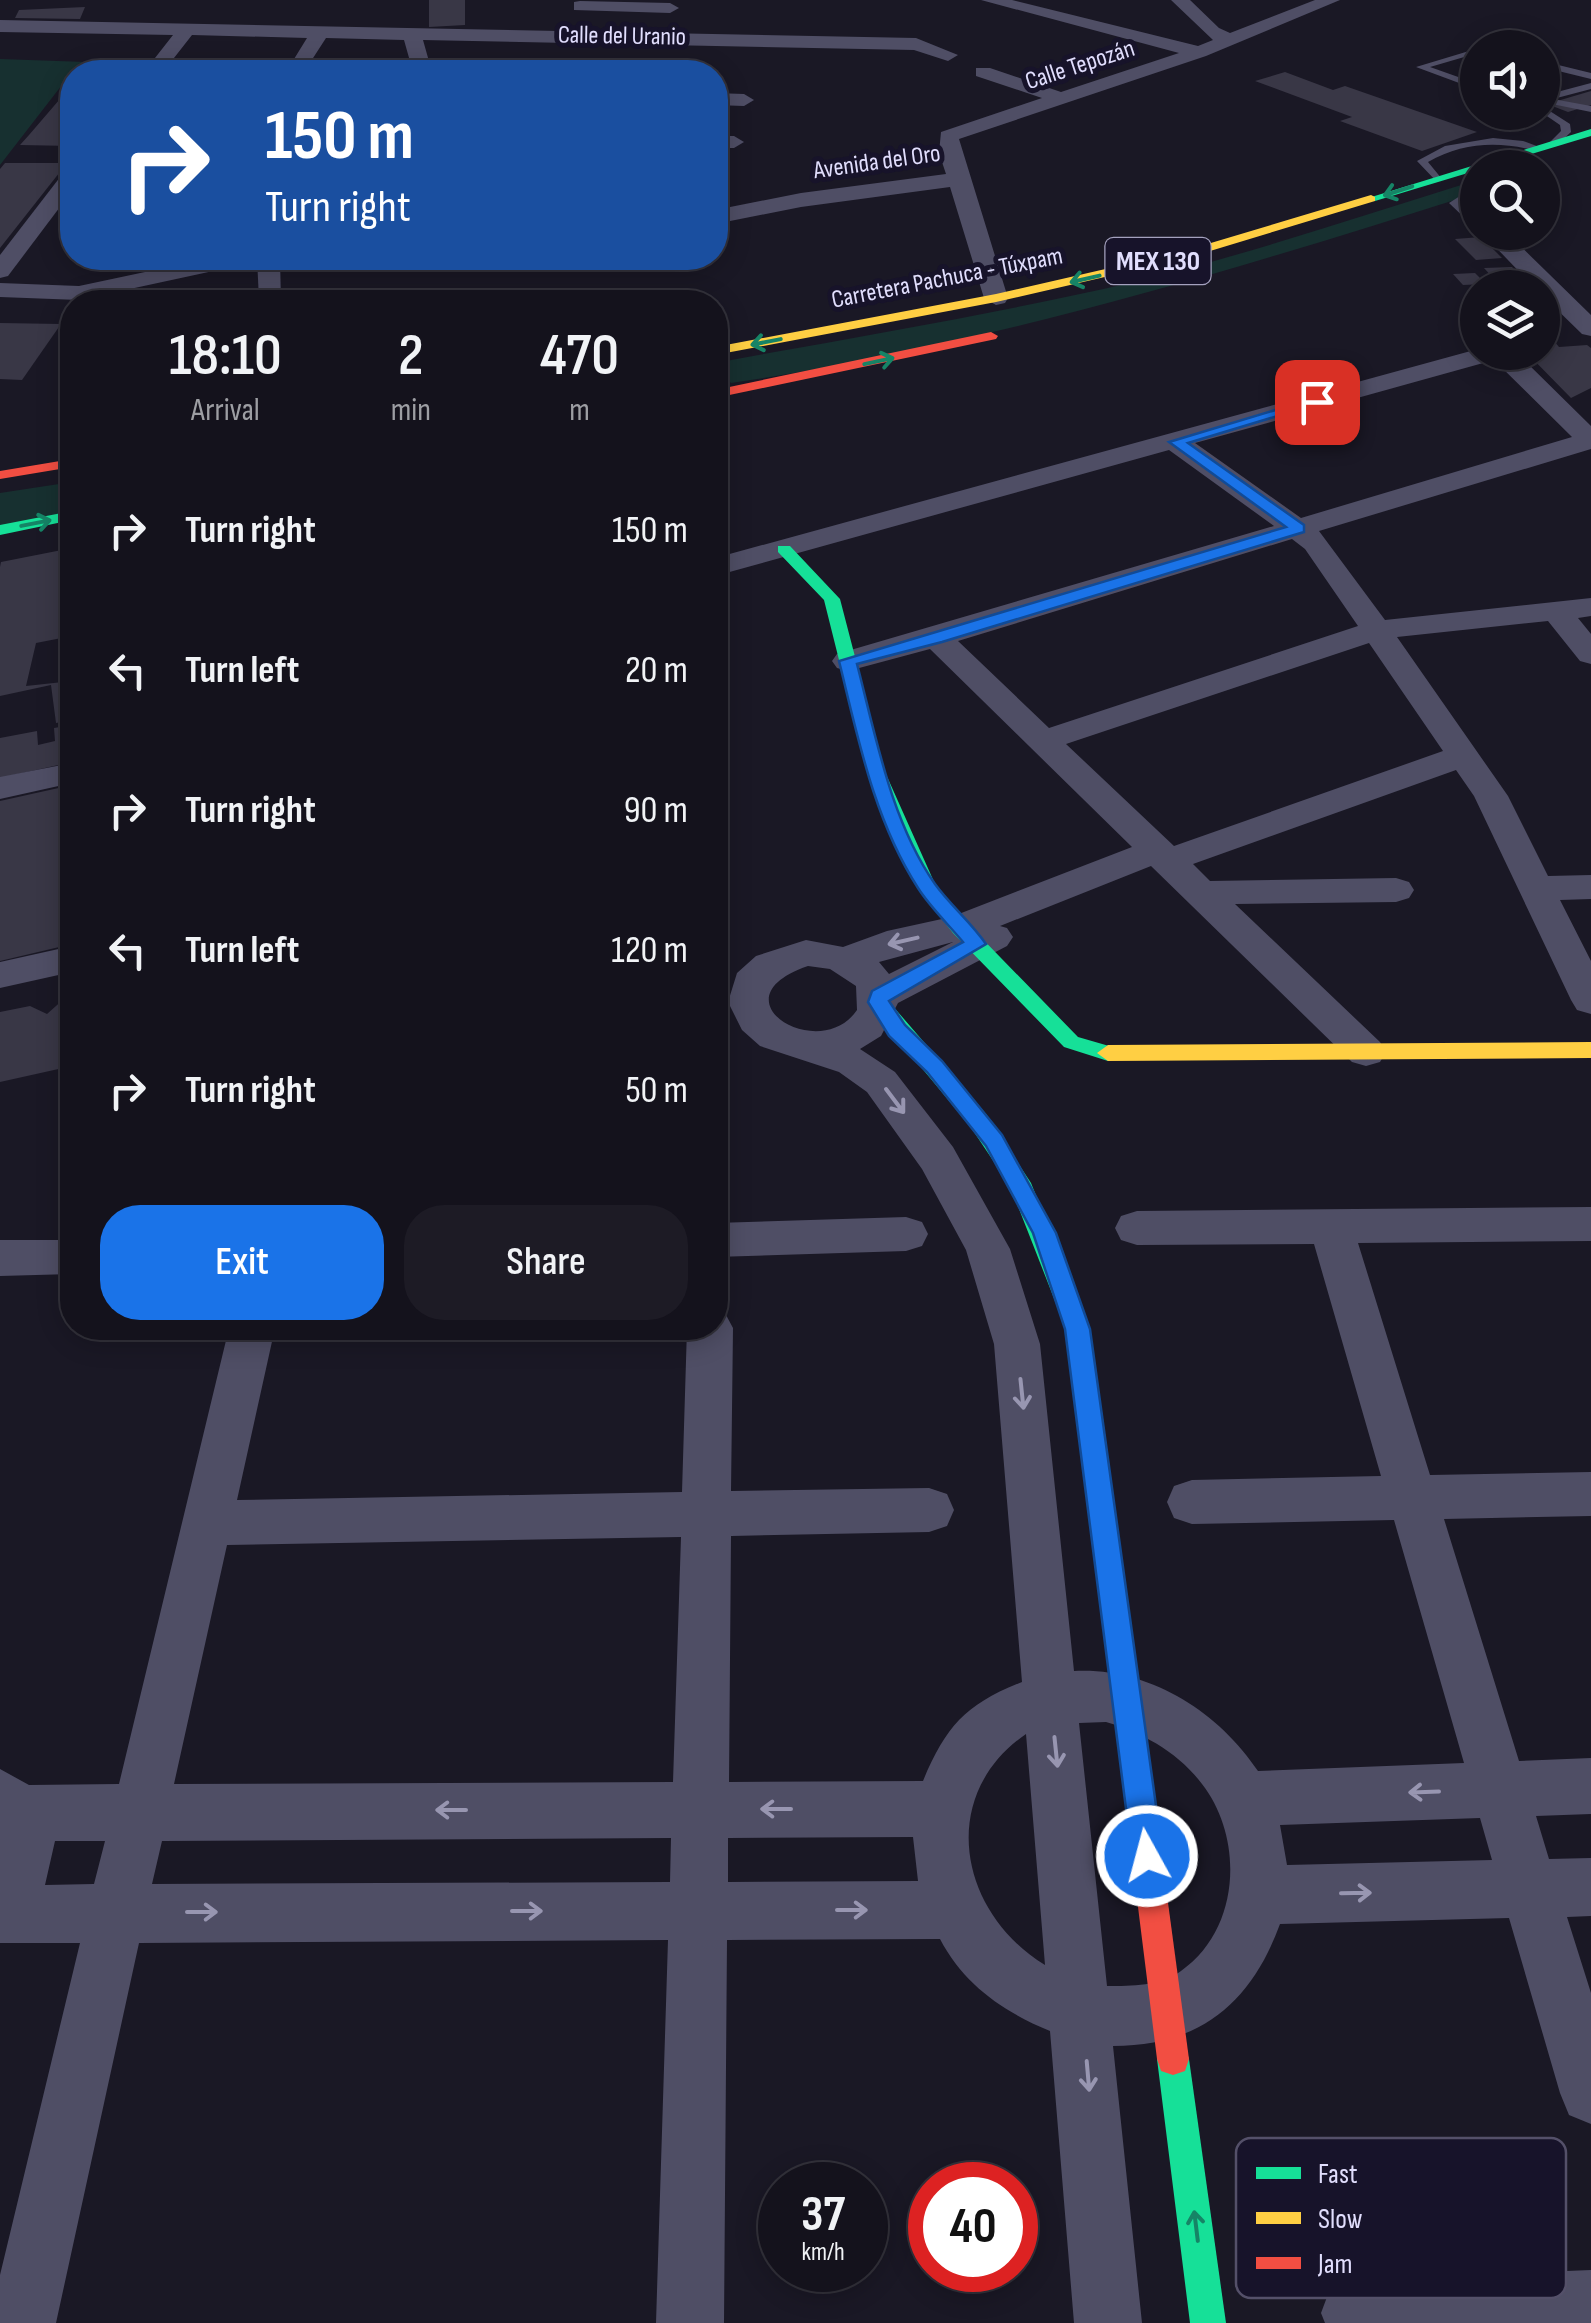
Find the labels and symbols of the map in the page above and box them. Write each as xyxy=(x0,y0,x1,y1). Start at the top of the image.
street label: Calle del Uranio xyxy=(558,19,686,53)
street label: Calle Tepozán xyxy=(1021,33,1139,97)
street label: Avenida del Oro xyxy=(811,138,942,186)
one-way arrow xyxy=(1382,184,1414,202)
road number: MEX 130 xyxy=(1106,238,1210,284)
street label: Carretera Pachuca - Túxpam xyxy=(829,240,1065,316)
one-way arrow xyxy=(1070,271,1102,289)
one-way arrow xyxy=(751,333,783,352)
one-way arrow xyxy=(862,350,894,369)
pin xyxy=(1275,360,1360,445)
one-way arrow xyxy=(19,512,51,531)
one-way arrow xyxy=(888,933,920,951)
one-way arrow xyxy=(884,1087,905,1114)
one-way arrow xyxy=(1012,1377,1031,1410)
one-way arrow xyxy=(1047,1736,1066,1768)
one-way arrow xyxy=(1408,1783,1440,1802)
one-way arrow xyxy=(436,1800,468,1820)
one-way arrow xyxy=(761,1800,794,1818)
position arrow xyxy=(1095,1804,1199,1908)
one-way arrow xyxy=(1340,1883,1372,1902)
one-way arrow xyxy=(836,1900,868,1920)
one-way arrow xyxy=(510,1902,543,1920)
one-way arrow xyxy=(186,1903,218,1922)
one-way arrow xyxy=(1078,2059,1097,2091)
legend xyxy=(1236,2138,1566,2298)
text: Fast xyxy=(1318,2158,1357,2191)
speed limit sign: 40 xyxy=(908,2162,1038,2292)
text: Slow xyxy=(1318,2203,1363,2236)
one-way arrow xyxy=(1186,2211,1204,2243)
text: Jam xyxy=(1317,2248,1353,2281)

